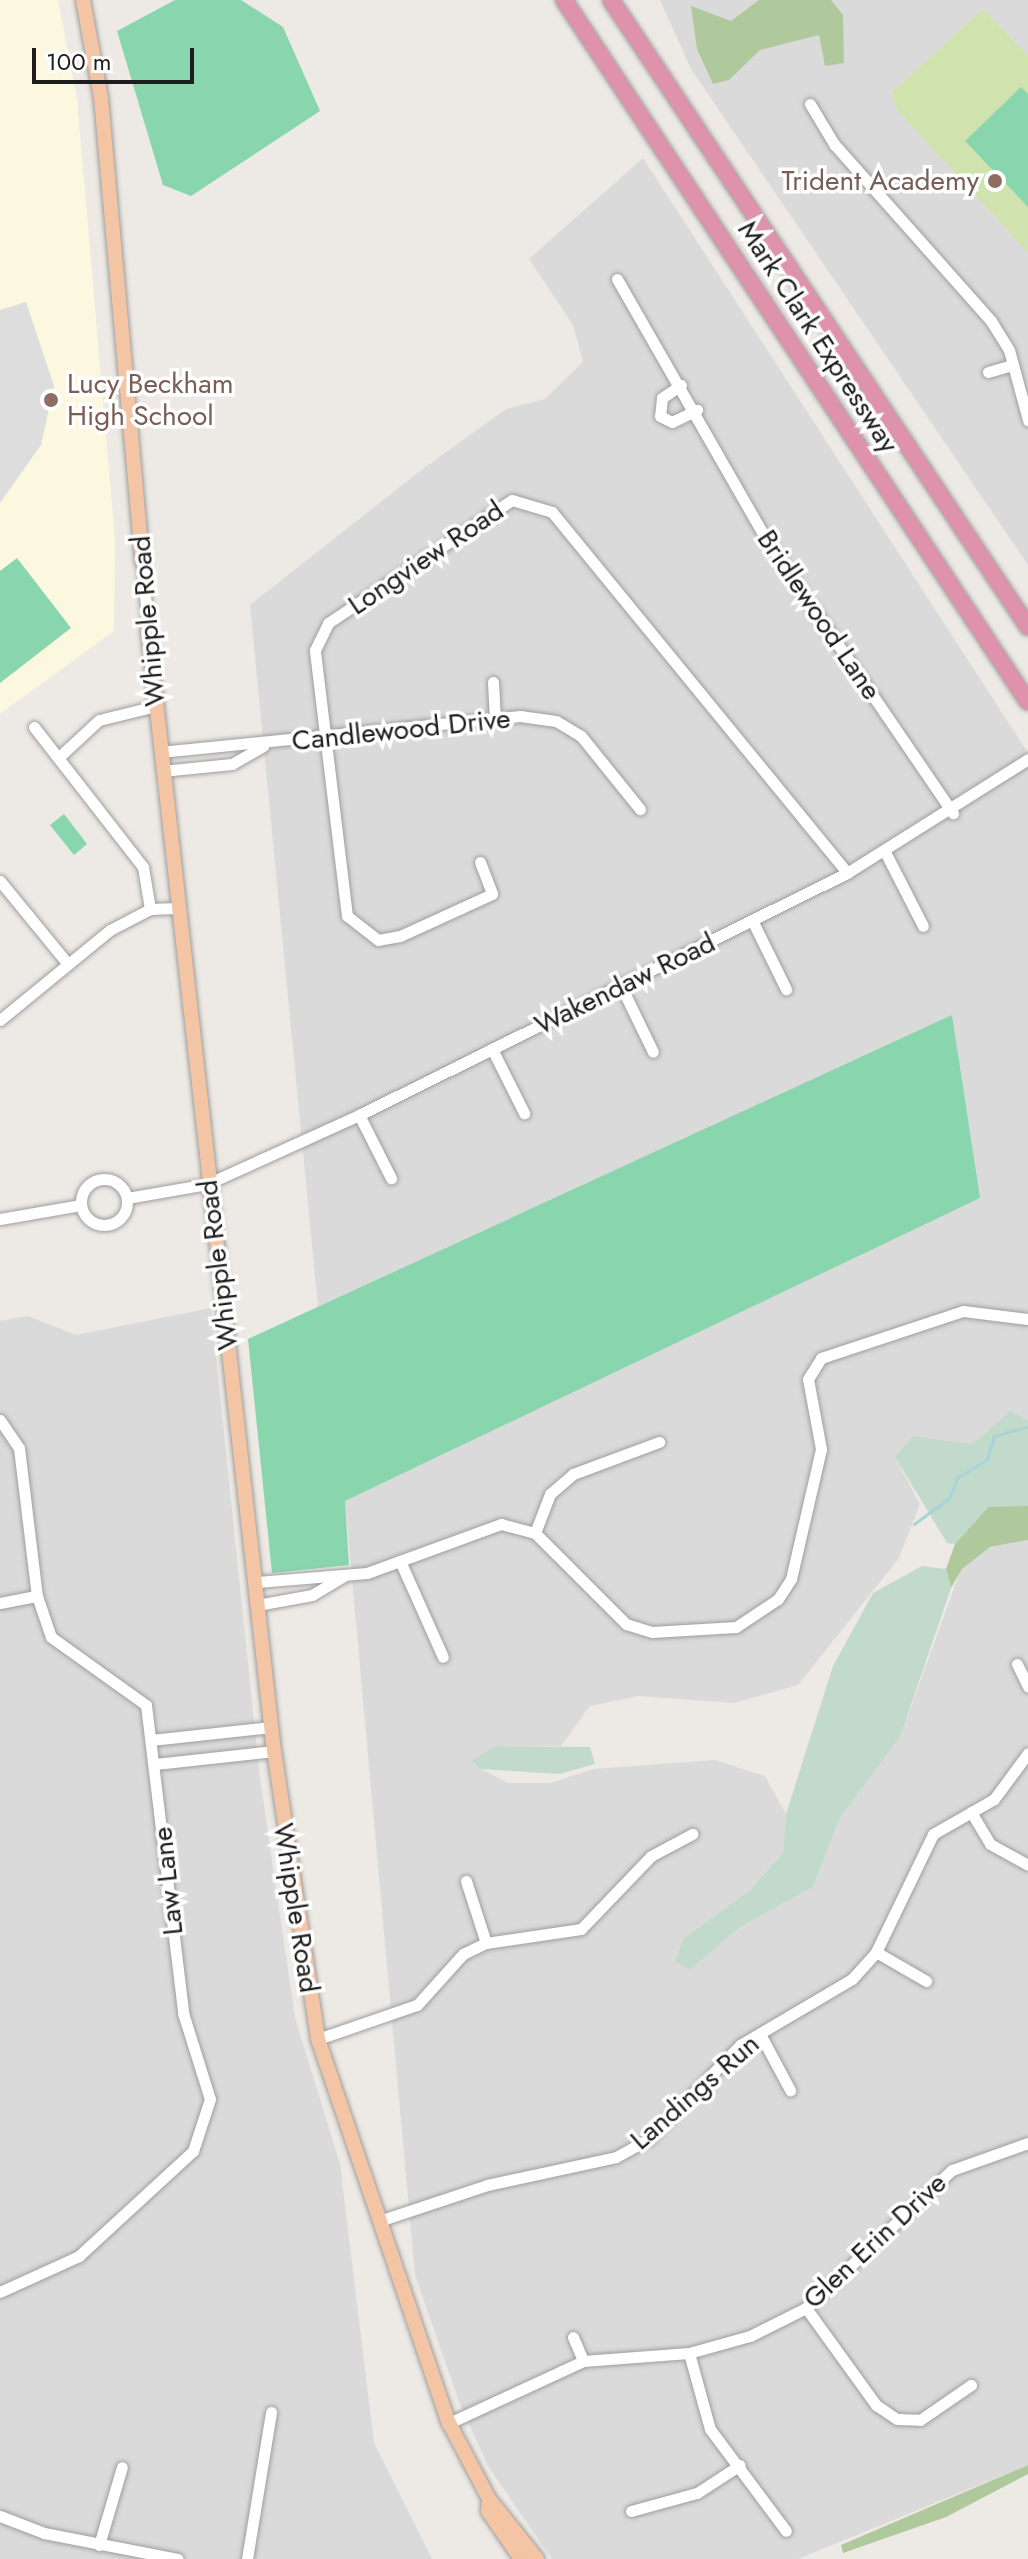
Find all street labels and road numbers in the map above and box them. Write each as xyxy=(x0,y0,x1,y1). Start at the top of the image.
street label: Mark Clark Expressway xyxy=(730,215,906,459)
street label: Longview Road xyxy=(342,494,510,622)
street label: Bridlewood Lane xyxy=(750,524,888,706)
street label: Whipple Road xyxy=(124,534,172,708)
street label: Candlewood Drive xyxy=(290,702,512,758)
street label: Wakendaw Road xyxy=(529,926,721,1042)
street label: Whipple Road xyxy=(191,1178,245,1352)
street label: Whipple Road xyxy=(266,1821,326,1995)
street label: Law Lane xyxy=(146,1825,190,1937)
street label: Landings Run xyxy=(624,2027,766,2157)
street label: Glen Erin Drive xyxy=(797,2166,953,2316)

